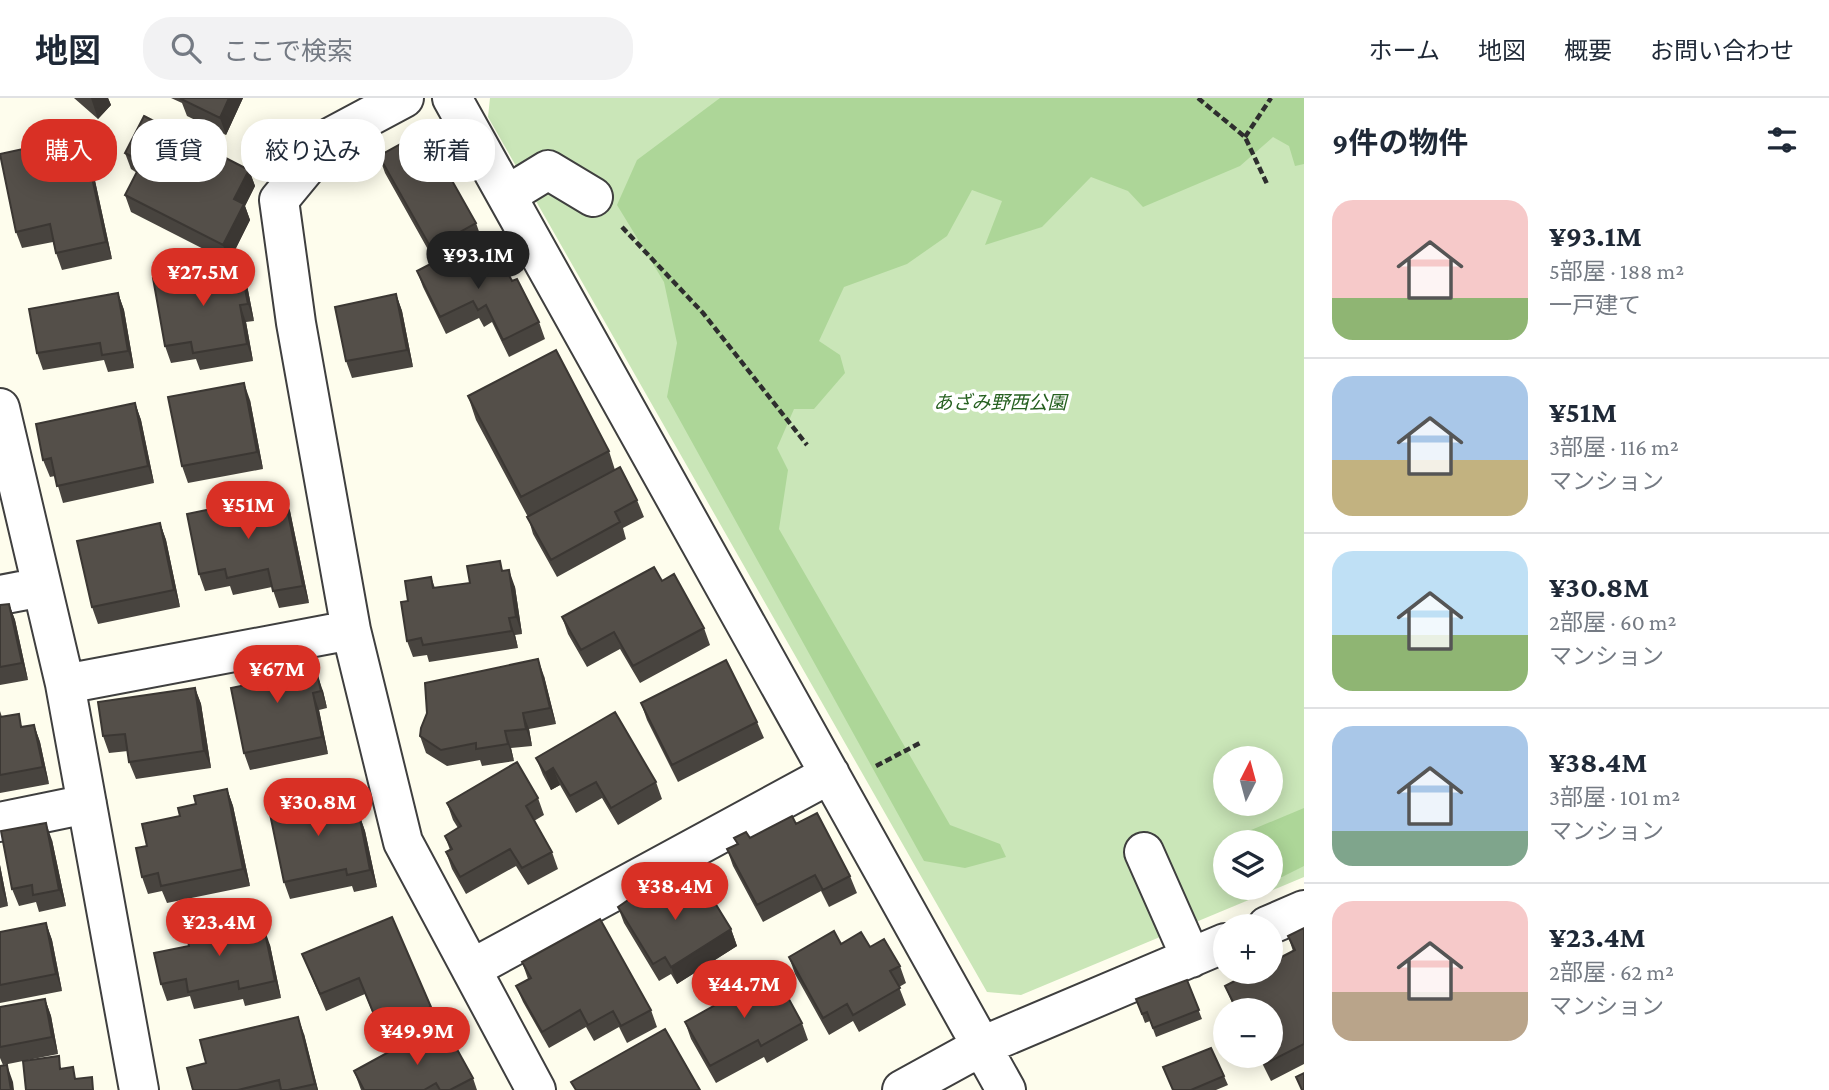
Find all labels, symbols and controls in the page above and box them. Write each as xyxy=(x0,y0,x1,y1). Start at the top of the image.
search box xyxy=(143,17,633,80)
icon: search xyxy=(167,29,205,67)
text: 地図 xyxy=(35,32,101,69)
text: ここで検索 xyxy=(223,37,353,66)
text: ホーム xyxy=(1369,37,1440,64)
text: 地図 xyxy=(1478,37,1526,64)
text: 概要 xyxy=(1564,37,1612,64)
text: お問い合わせ xyxy=(1650,37,1794,64)
chip: 購入 xyxy=(21,119,117,182)
chip: 賃貸 xyxy=(131,119,227,182)
chip: 絞り込み xyxy=(241,119,385,182)
chip: 新着 xyxy=(399,119,495,182)
icon: filters xyxy=(1763,121,1801,159)
text: 9件の物件 xyxy=(1332,126,1468,159)
text: ¥93.1M xyxy=(1549,219,1642,252)
icon: home xyxy=(1388,228,1472,312)
pin: ¥93.1M xyxy=(421,232,535,291)
text: ¥93.1M xyxy=(442,241,514,267)
pin: ¥27.5M xyxy=(146,248,260,308)
text: ¥27.5M xyxy=(167,258,239,284)
text: 5部屋 · 188 m² xyxy=(1549,258,1684,284)
text: 一戸建て xyxy=(1549,292,1641,318)
park label: あざみ野西公園 xyxy=(933,392,1069,413)
text: ¥51M xyxy=(1549,395,1617,428)
icon: home xyxy=(1388,404,1472,488)
text: 3部屋 · 116 m² xyxy=(1549,434,1679,460)
text: マンション xyxy=(1549,468,1664,494)
pin: ¥51M xyxy=(207,482,289,541)
text: ¥51M xyxy=(222,491,274,517)
text: ¥30.8M xyxy=(1549,570,1649,603)
icon: home xyxy=(1388,579,1472,663)
text: 2部屋 · 60 m² xyxy=(1549,609,1677,635)
text: マンション xyxy=(1549,643,1664,669)
pin: ¥67M xyxy=(236,646,318,705)
text: ¥67M xyxy=(249,655,305,681)
text: ¥38.4M xyxy=(1549,745,1647,778)
north arrow xyxy=(1213,746,1283,816)
map controls xyxy=(1213,746,1283,1068)
icon: home xyxy=(1388,754,1472,838)
pin: ¥30.8M xyxy=(261,778,375,838)
text: 3部屋 · 101 m² xyxy=(1549,784,1680,810)
text: ¥30.8M xyxy=(280,788,356,814)
text: マンション xyxy=(1549,818,1664,844)
button: layers xyxy=(1213,830,1283,900)
pin: ¥38.4M xyxy=(618,862,732,922)
text: ¥38.4M xyxy=(637,872,713,898)
pin: ¥23.4M xyxy=(162,898,276,958)
text: ¥23.4M xyxy=(182,908,256,934)
button: + xyxy=(1213,914,1283,984)
text: ¥23.4M xyxy=(1549,920,1646,953)
icon: home xyxy=(1388,929,1472,1013)
text: 2部屋 · 62 m² xyxy=(1549,959,1674,985)
pin: ¥44.7M xyxy=(687,960,801,1020)
text: ¥44.7M xyxy=(708,970,780,996)
text: マンション xyxy=(1549,993,1664,1019)
button: − xyxy=(1213,998,1283,1068)
pin: ¥49.9M xyxy=(360,1007,474,1067)
text: ¥49.9M xyxy=(380,1017,454,1043)

